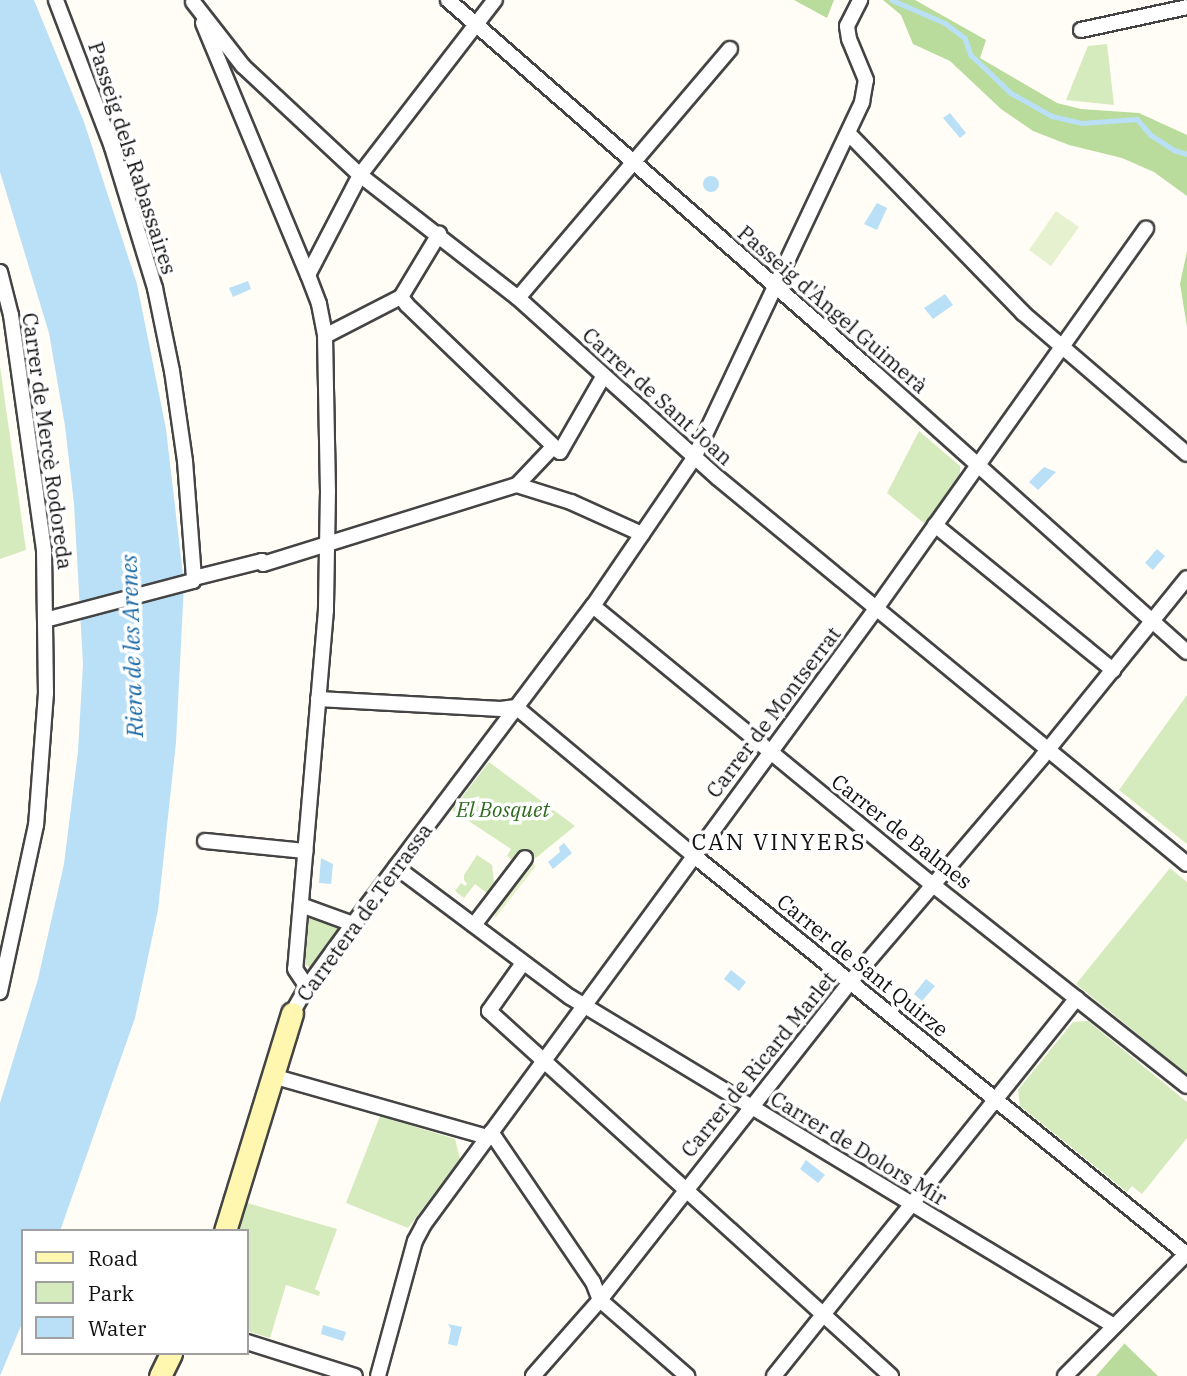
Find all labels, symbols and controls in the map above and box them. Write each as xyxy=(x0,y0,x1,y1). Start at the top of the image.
street label: Passeig dels Rabassaires xyxy=(83,38,183,278)
street label: Passeig d'Àngel Guimerà xyxy=(733,220,933,398)
street label: Carrer de Mercè Rodoreda xyxy=(18,311,78,571)
street label: Carrer de Sant Joan xyxy=(578,322,738,470)
water label: Riera de les Arenes xyxy=(114,554,148,738)
street label: Carrer de Montserrat xyxy=(700,622,846,802)
street label: Carrer de Balmes xyxy=(827,768,977,894)
park label: El Bosquet xyxy=(456,796,550,822)
street label: Carretera de Terrassa xyxy=(291,818,437,1006)
district label: CAN VINYERS xyxy=(693,827,865,855)
street label: Carrer de Sant Quirze xyxy=(772,888,954,1042)
street label: Carrer de Ricard Marlet xyxy=(675,966,841,1162)
street label: Carrer de Dolors Mir xyxy=(766,1085,952,1211)
legend xyxy=(21,1229,248,1355)
text: Road xyxy=(88,1244,138,1272)
text: Park xyxy=(88,1279,134,1307)
text: Water xyxy=(88,1314,146,1342)

